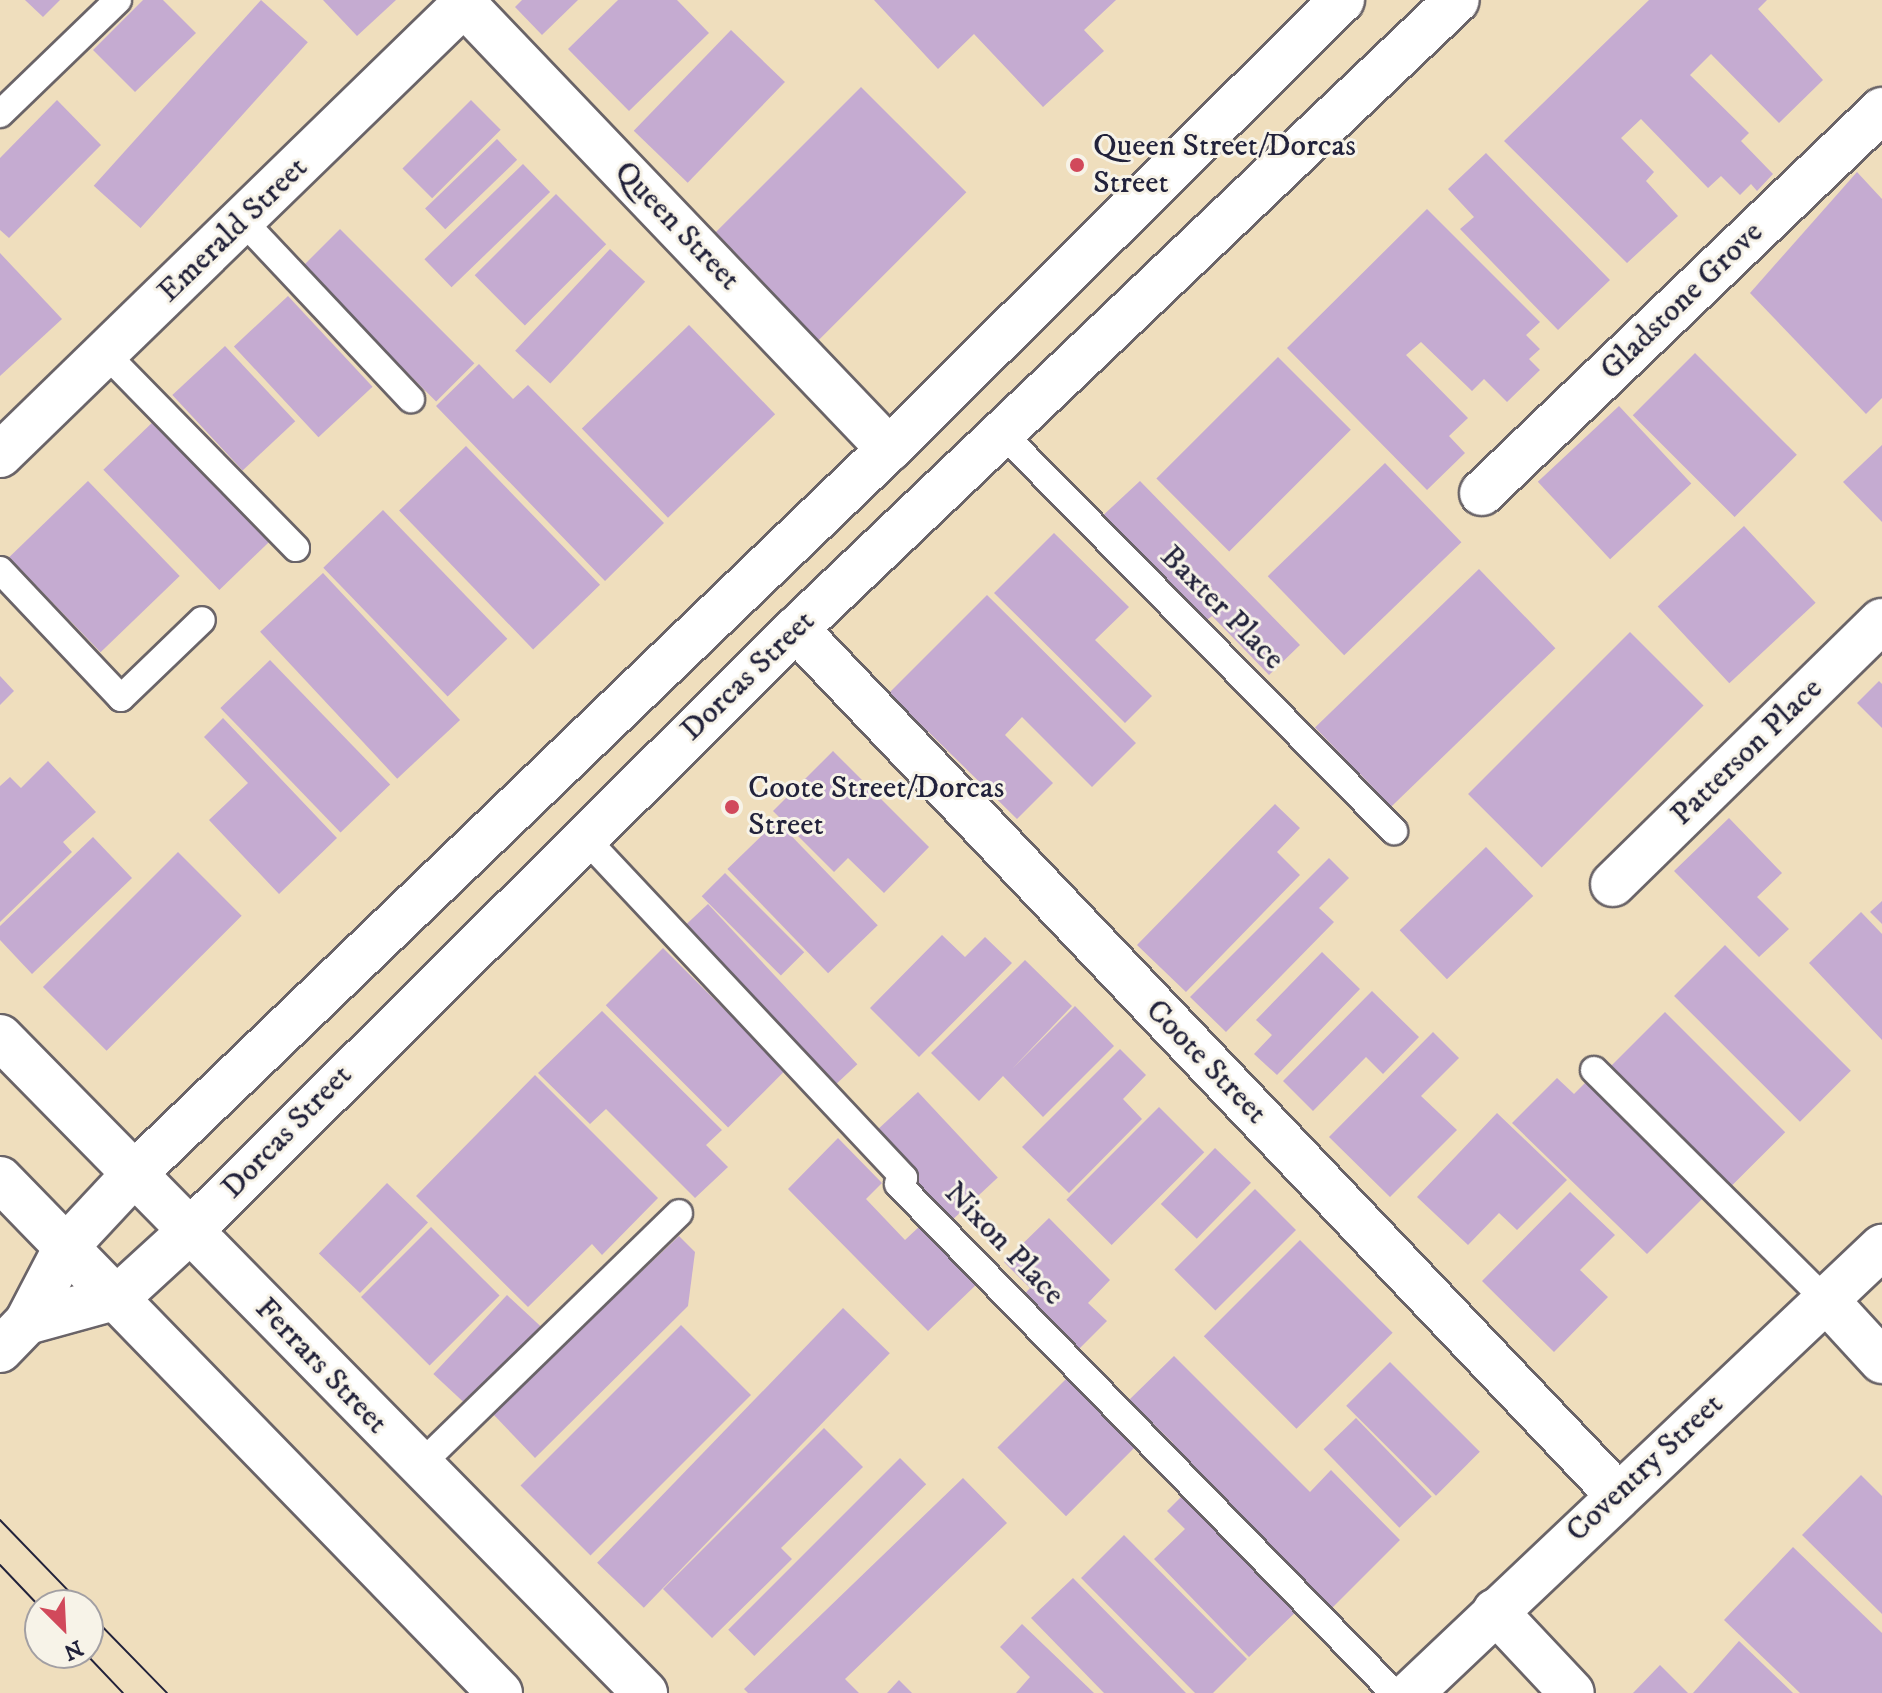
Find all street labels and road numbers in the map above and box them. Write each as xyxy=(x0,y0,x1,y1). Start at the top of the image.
street label: Emerald Street xyxy=(150,149,316,311)
street label: Queen Street xyxy=(606,153,748,299)
street label: Gladstone Grove xyxy=(1592,214,1772,388)
street label: Baxter Place xyxy=(1152,538,1292,678)
street label: Dorcas Street xyxy=(673,603,823,749)
street label: Patterson Place xyxy=(1663,670,1831,834)
street label: Coote Street xyxy=(1137,992,1275,1132)
street label: Dorcas Street xyxy=(214,1057,360,1207)
street label: Nixon Place xyxy=(936,1174,1072,1314)
street label: Ferrars Street xyxy=(247,1290,395,1442)
street label: Coventry Street xyxy=(1559,1386,1731,1550)

